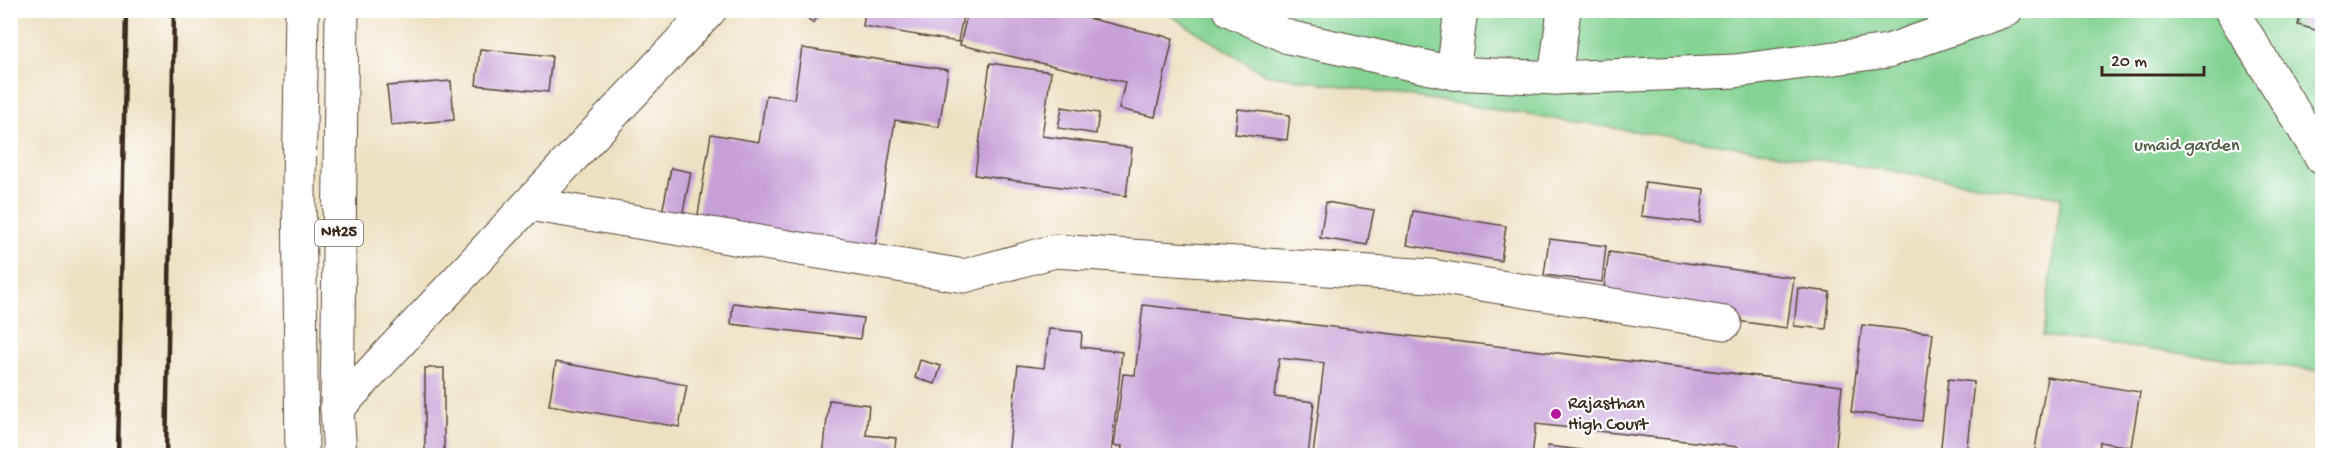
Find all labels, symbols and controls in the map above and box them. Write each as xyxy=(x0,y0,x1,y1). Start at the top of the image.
scale bar xyxy=(2102,39,2204,77)
text: 20 m xyxy=(2111,52,2147,73)
park label: umaid garden xyxy=(2135,136,2240,157)
road number: NH25 xyxy=(315,220,363,246)
place label: Rajasthan High Court xyxy=(1568,394,1649,436)
marker: Rajasthan High Court xyxy=(1549,407,1563,421)

